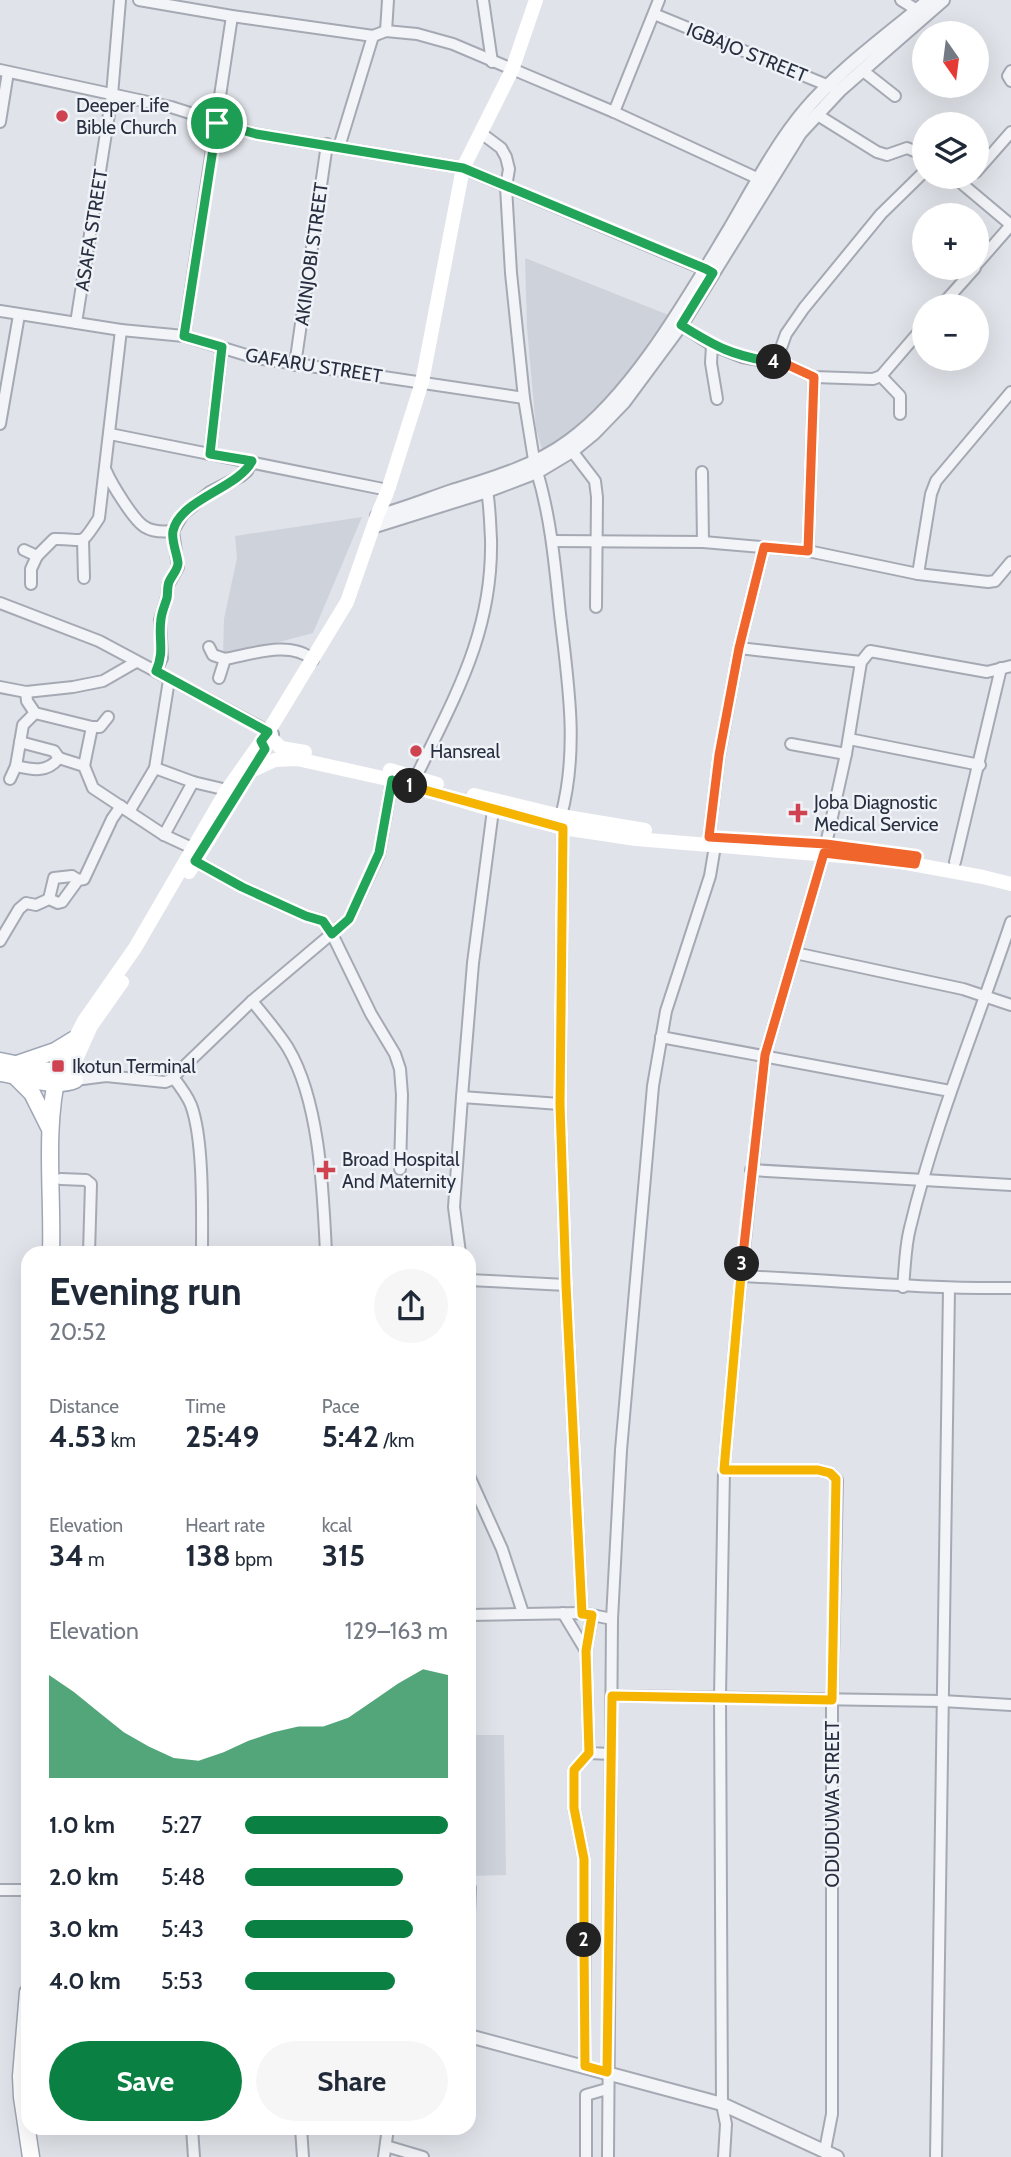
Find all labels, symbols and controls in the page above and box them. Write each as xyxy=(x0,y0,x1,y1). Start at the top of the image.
street label: IGBAJO STREET xyxy=(683,18,811,87)
north arrow xyxy=(912,21,989,98)
map controls xyxy=(912,21,989,371)
pin xyxy=(187,93,247,153)
place label: Deeper Life Bible Church xyxy=(76,94,177,139)
icon: arrive xyxy=(198,104,236,142)
marker: Deeper Life Bible Church xyxy=(54,108,70,124)
button: layers xyxy=(912,112,989,189)
street label: ASAFA STREET xyxy=(70,167,112,293)
street label: AKINJOBI STREET xyxy=(290,181,333,327)
button: + xyxy=(912,203,989,280)
button: − xyxy=(912,294,989,371)
street label: GAFARU STREET xyxy=(244,343,384,388)
pin: 4 xyxy=(756,344,792,380)
text: 4 xyxy=(768,350,779,373)
place label: Hansreal xyxy=(430,740,500,763)
marker: Hansreal xyxy=(408,743,424,759)
pin: 1 xyxy=(392,768,428,804)
text: 1 xyxy=(406,774,413,797)
place label: Joba Diagnostic Medical Service xyxy=(813,791,939,836)
marker: Joba Diagnostic Medical Service xyxy=(788,803,808,823)
place label: Ikotun Terminal xyxy=(72,1055,196,1078)
marker: Ikotun Terminal xyxy=(50,1058,66,1074)
place label: Broad Hospital And Maternity xyxy=(342,1148,460,1193)
marker: Broad Hospital And Maternity xyxy=(316,1160,336,1180)
pin: 3 xyxy=(724,1246,760,1282)
text: 3 xyxy=(736,1252,747,1275)
text: Evening run xyxy=(49,1268,242,1315)
button: share xyxy=(374,1269,448,1343)
text: 20:52 xyxy=(49,1318,106,1346)
text: Distance xyxy=(49,1395,119,1418)
text: Time xyxy=(185,1395,226,1418)
text: Pace xyxy=(322,1395,360,1418)
text: 4.53 xyxy=(49,1418,107,1455)
text: 25:49 xyxy=(185,1418,259,1455)
text: 5:42 xyxy=(322,1418,379,1455)
text: km xyxy=(107,1429,136,1452)
text: /km xyxy=(379,1429,415,1452)
text: Elevation xyxy=(49,1514,123,1537)
text: Heart rate xyxy=(185,1514,265,1537)
text: kcal xyxy=(322,1514,352,1537)
text: 34 xyxy=(49,1537,84,1574)
text: 138 xyxy=(185,1537,231,1574)
text: 315 xyxy=(322,1537,365,1574)
text: m xyxy=(84,1548,105,1571)
text: bpm xyxy=(231,1548,273,1571)
text: Elevation xyxy=(49,1617,139,1645)
text: 129–163 m xyxy=(345,1617,448,1645)
street label: ODUDUWA STREET xyxy=(821,1721,844,1887)
text: 1.0 km xyxy=(49,1811,115,1839)
text: 5:27 xyxy=(161,1811,202,1839)
text: 2.0 km xyxy=(49,1863,119,1891)
text: 5:48 xyxy=(161,1863,205,1891)
text: 3.0 km xyxy=(49,1915,119,1943)
text: 5:43 xyxy=(161,1915,204,1943)
pin: 2 xyxy=(566,1923,602,1958)
text: 2 xyxy=(578,1928,589,1951)
text: 4.0 km xyxy=(49,1967,121,1995)
text: 5:53 xyxy=(161,1967,203,1995)
button: Save xyxy=(49,2041,242,2121)
button: Share xyxy=(256,2041,448,2121)

